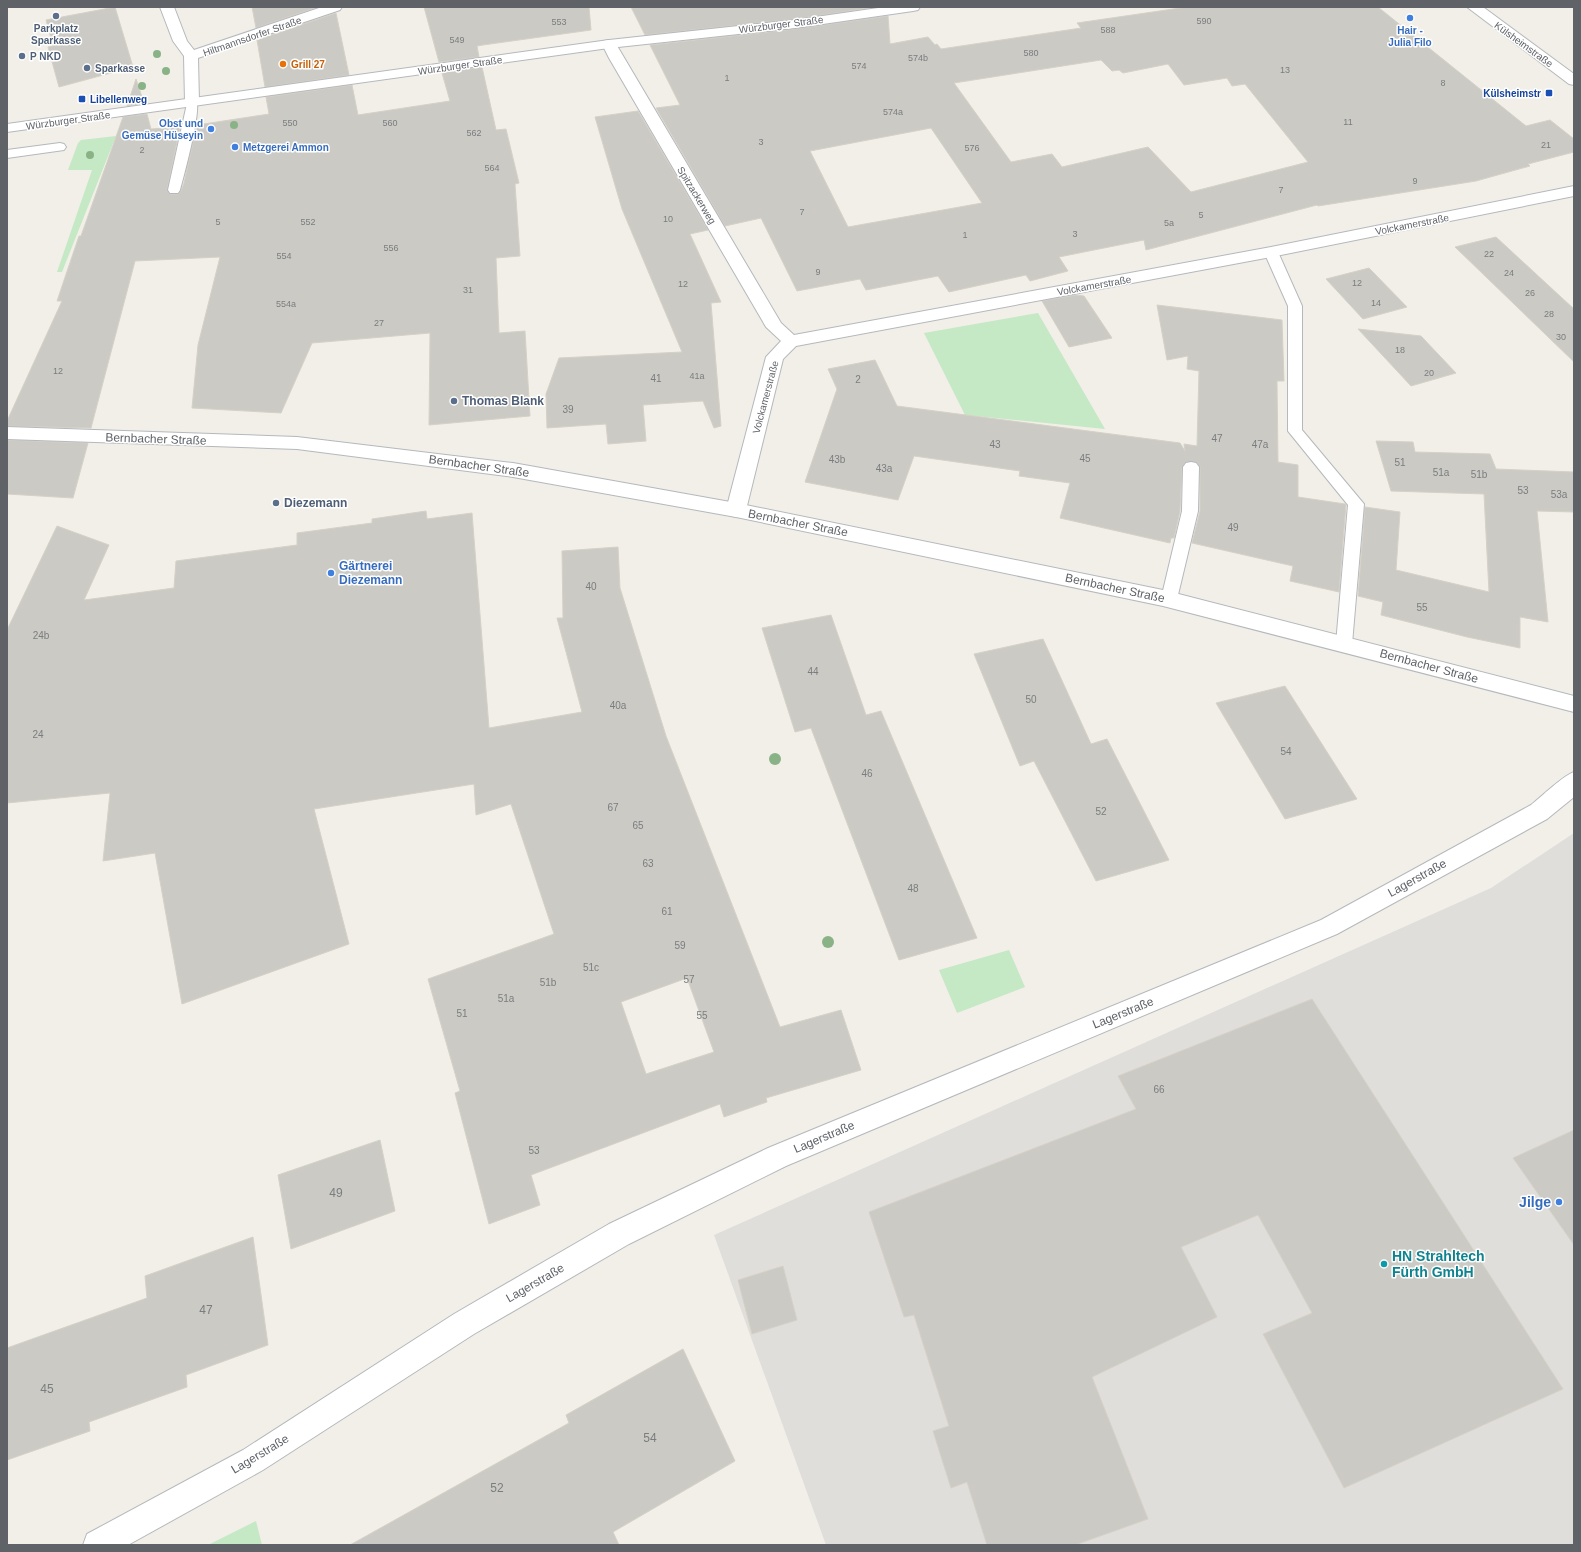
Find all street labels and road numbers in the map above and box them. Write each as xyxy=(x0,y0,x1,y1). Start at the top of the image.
street label: Hiltmannsdorfer Straße xyxy=(202,14,303,59)
street label: Würzburger Straße xyxy=(738,14,824,35)
street label: Külsheimstraße xyxy=(1492,20,1555,70)
street label: Würzburger Straße xyxy=(417,54,503,77)
street label: Würzburger Straße xyxy=(25,109,111,132)
street label: Spitzackerweg xyxy=(675,165,718,226)
street label: Volckamerstraße xyxy=(1374,212,1450,237)
street label: Volckamerstraße xyxy=(1056,273,1132,297)
street label: Volckamerstraße xyxy=(750,359,781,435)
street label: Bernbacher Straße xyxy=(105,430,207,448)
street label: Bernbacher Straße xyxy=(428,452,530,480)
street label: Bernbacher Straße xyxy=(747,506,849,540)
street label: Bernbacher Straße xyxy=(1064,571,1166,605)
street label: Bernbacher Straße xyxy=(1378,646,1480,686)
street label: Lagerstraße xyxy=(1385,856,1449,900)
street label: Lagerstraße xyxy=(1090,994,1156,1032)
street label: Lagerstraße xyxy=(791,1118,857,1156)
street label: Lagerstraße xyxy=(503,1261,567,1305)
street label: Lagerstraße xyxy=(229,1431,292,1477)

